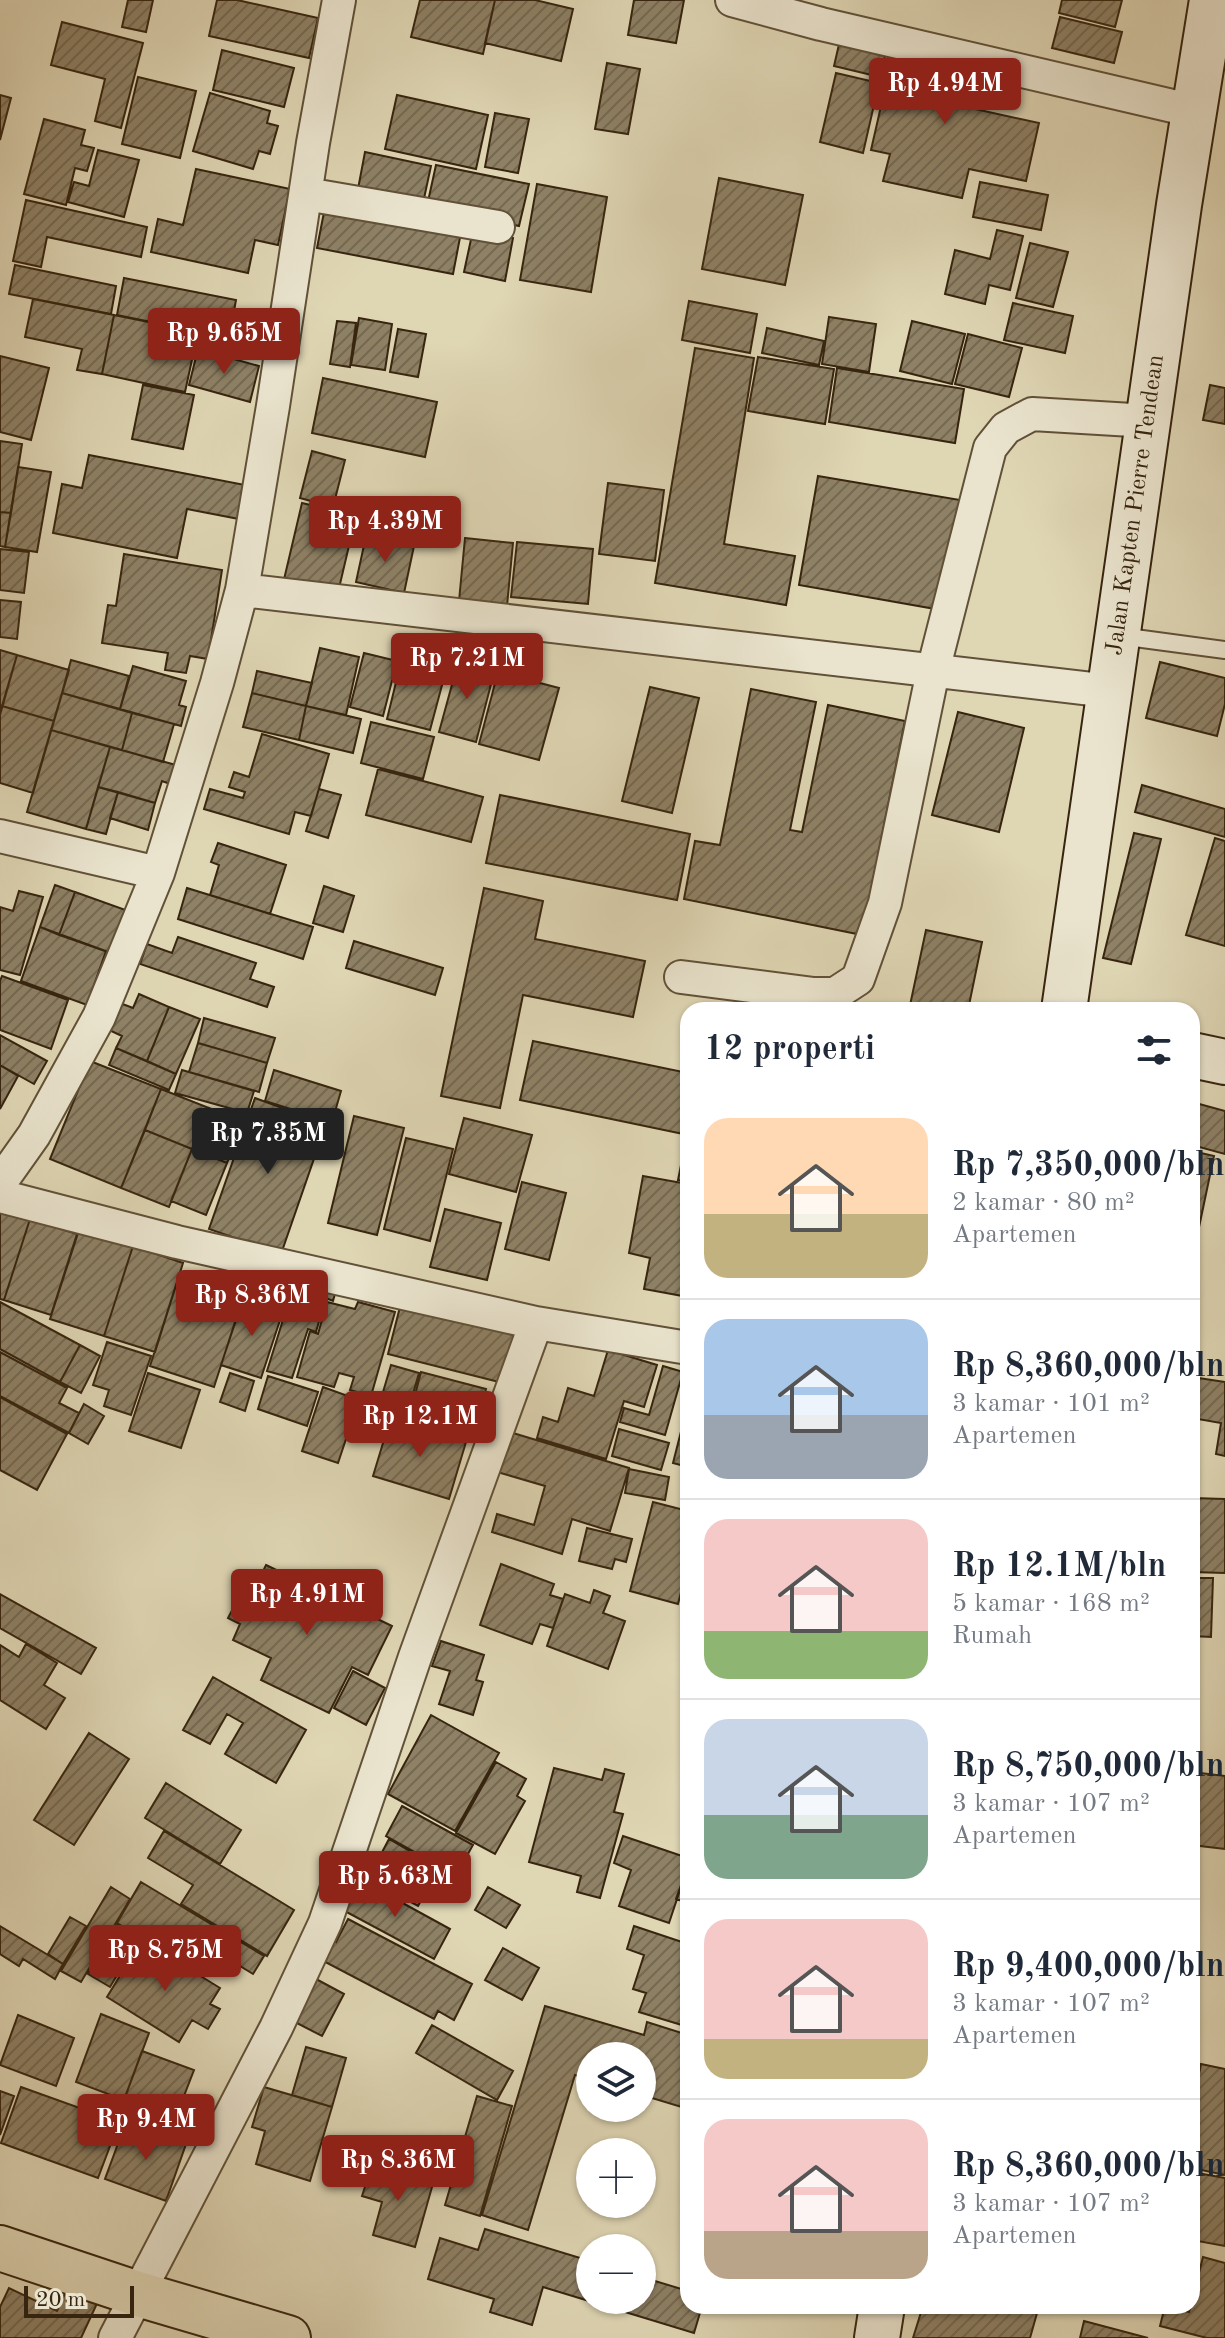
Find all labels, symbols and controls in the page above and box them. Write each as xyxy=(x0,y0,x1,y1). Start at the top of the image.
pin: Rp 4.94M xyxy=(862,58,1028,126)
text: Rp 4.94M xyxy=(887,71,1003,97)
pin: Rp 9.65M xyxy=(141,308,307,376)
text: Rp 9.65M xyxy=(166,321,282,347)
street label: Jalan Kapten Pierre Tendean xyxy=(1103,353,1169,657)
pin: Rp 4.39M xyxy=(302,496,468,564)
text: Rp 4.39M xyxy=(327,509,443,535)
pin: Rp 7.21M xyxy=(384,633,550,701)
text: Rp 7.21M xyxy=(409,646,525,672)
icon: filters xyxy=(1132,1028,1176,1072)
text: 12 properti xyxy=(704,1033,875,1067)
pin: Rp 7.35M xyxy=(185,1108,351,1176)
text: Rp 7.35M xyxy=(210,1121,326,1147)
text: Rp 7,350,000/bln xyxy=(952,1149,1225,1183)
icon: home xyxy=(768,1150,864,1246)
text: 2 kamar · 80 m² xyxy=(952,1190,1135,1216)
text: Apartemen xyxy=(952,1222,1077,1248)
pin: Rp 8.36M xyxy=(169,1270,335,1338)
text: Rp 8.36M xyxy=(194,1283,310,1309)
text: Rp 8,360,000/bln xyxy=(952,1350,1225,1384)
icon: home xyxy=(768,1351,864,1447)
pin: Rp 12.1M xyxy=(337,1391,503,1459)
text: 3 kamar · 101 m² xyxy=(952,1391,1150,1417)
text: Rp 12.1M xyxy=(362,1404,478,1430)
text: Apartemen xyxy=(952,1423,1077,1449)
text: Rp 12.1M/bln xyxy=(952,1550,1166,1584)
icon: home xyxy=(768,1551,864,1647)
pin: Rp 4.91M xyxy=(224,1569,390,1637)
text: Rp 4.91M xyxy=(249,1582,365,1608)
text: 5 kamar · 168 m² xyxy=(952,1591,1150,1617)
text: Rumah xyxy=(952,1623,1032,1649)
text: Rp 8,750,000/bln xyxy=(952,1750,1225,1784)
icon: home xyxy=(768,1751,864,1847)
text: 3 kamar · 107 m² xyxy=(952,1791,1150,1817)
text: Apartemen xyxy=(952,1823,1077,1849)
pin: Rp 5.63M xyxy=(312,1851,478,1919)
text: Rp 5.63M xyxy=(337,1864,453,1890)
pin: Rp 8.75M xyxy=(82,1925,248,1993)
text: Rp 8.75M xyxy=(107,1938,223,1964)
text: Rp 9,400,000/bln xyxy=(952,1950,1225,1984)
icon: home xyxy=(768,1951,864,2047)
text: 3 kamar · 107 m² xyxy=(952,1991,1150,2017)
text: Apartemen xyxy=(952,2023,1077,2049)
map controls xyxy=(576,2042,656,2314)
button: layers xyxy=(576,2042,656,2122)
pin: Rp 9.4M xyxy=(72,2094,220,2162)
text: Rp 9.4M xyxy=(96,2107,196,2133)
pin: Rp 8.36M xyxy=(315,2135,481,2203)
button: + xyxy=(576,2138,656,2218)
text: Rp 8.36M xyxy=(340,2148,456,2174)
text: Rp 8,360,000/bln xyxy=(952,2150,1225,2184)
icon: home xyxy=(768,2151,864,2247)
text: 3 kamar · 107 m² xyxy=(952,2191,1150,2217)
text: Apartemen xyxy=(952,2223,1077,2249)
button: − xyxy=(576,2234,656,2314)
scale bar xyxy=(24,2282,134,2318)
text: 20 m xyxy=(36,2289,85,2311)

